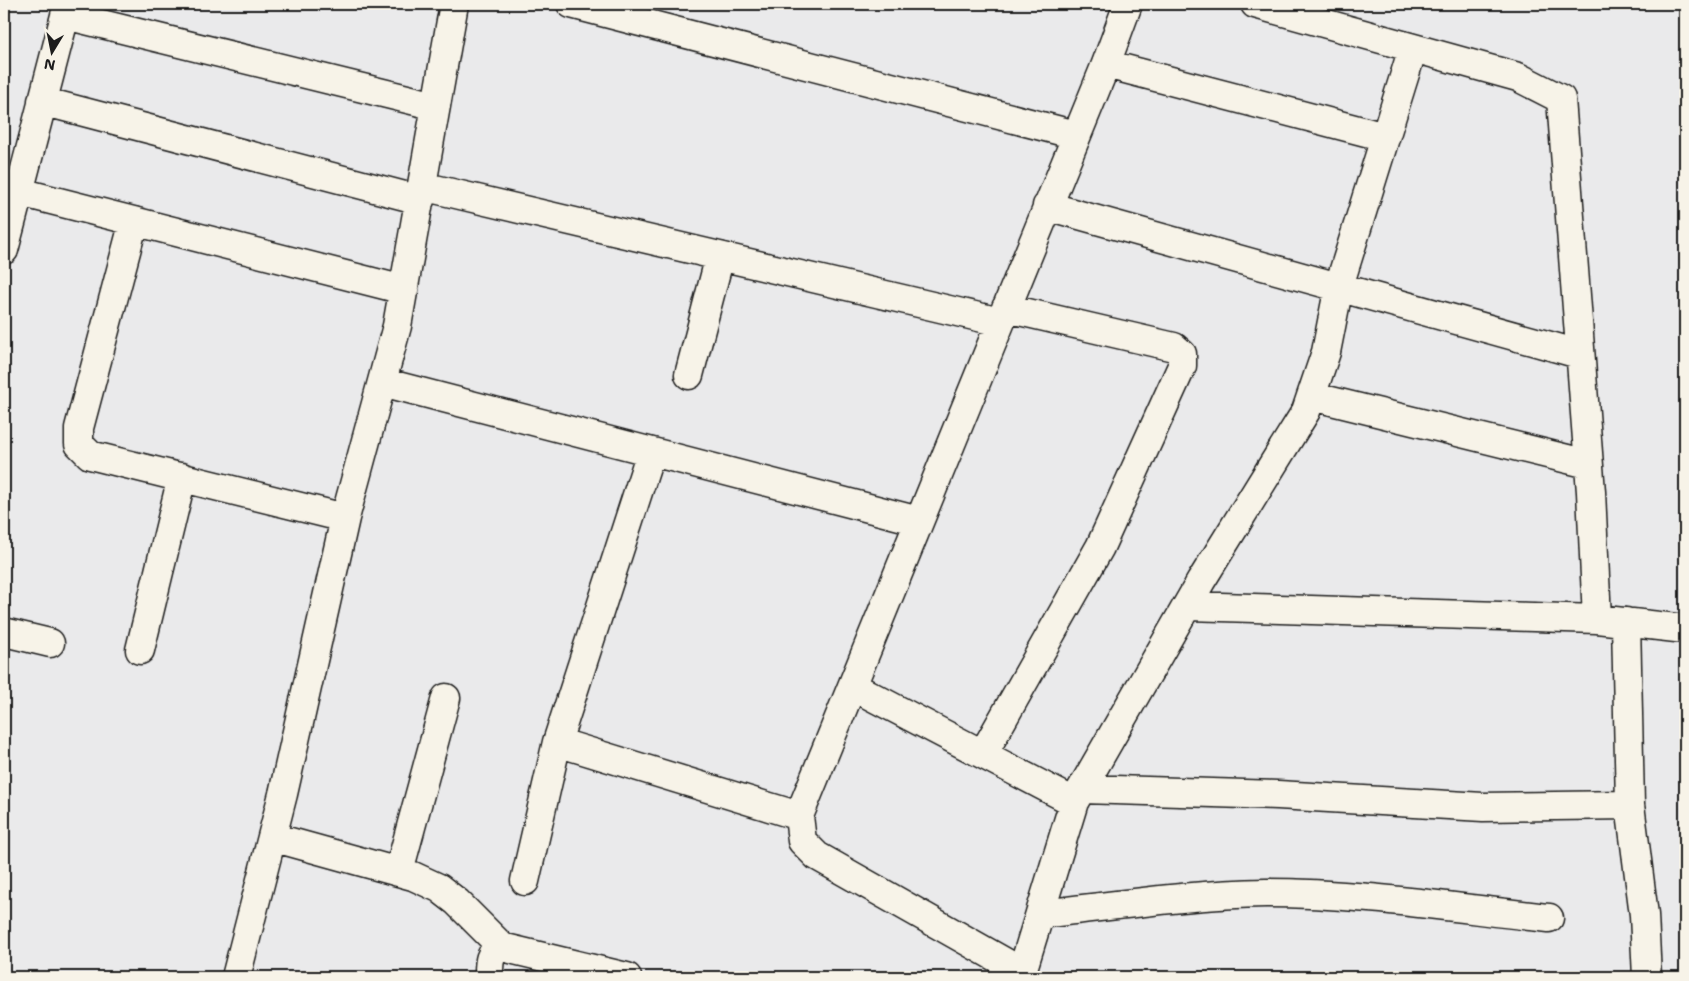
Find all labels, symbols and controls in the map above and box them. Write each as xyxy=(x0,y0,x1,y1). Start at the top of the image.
north arrow xyxy=(28,28,78,78)
text: N xyxy=(43,55,57,75)

